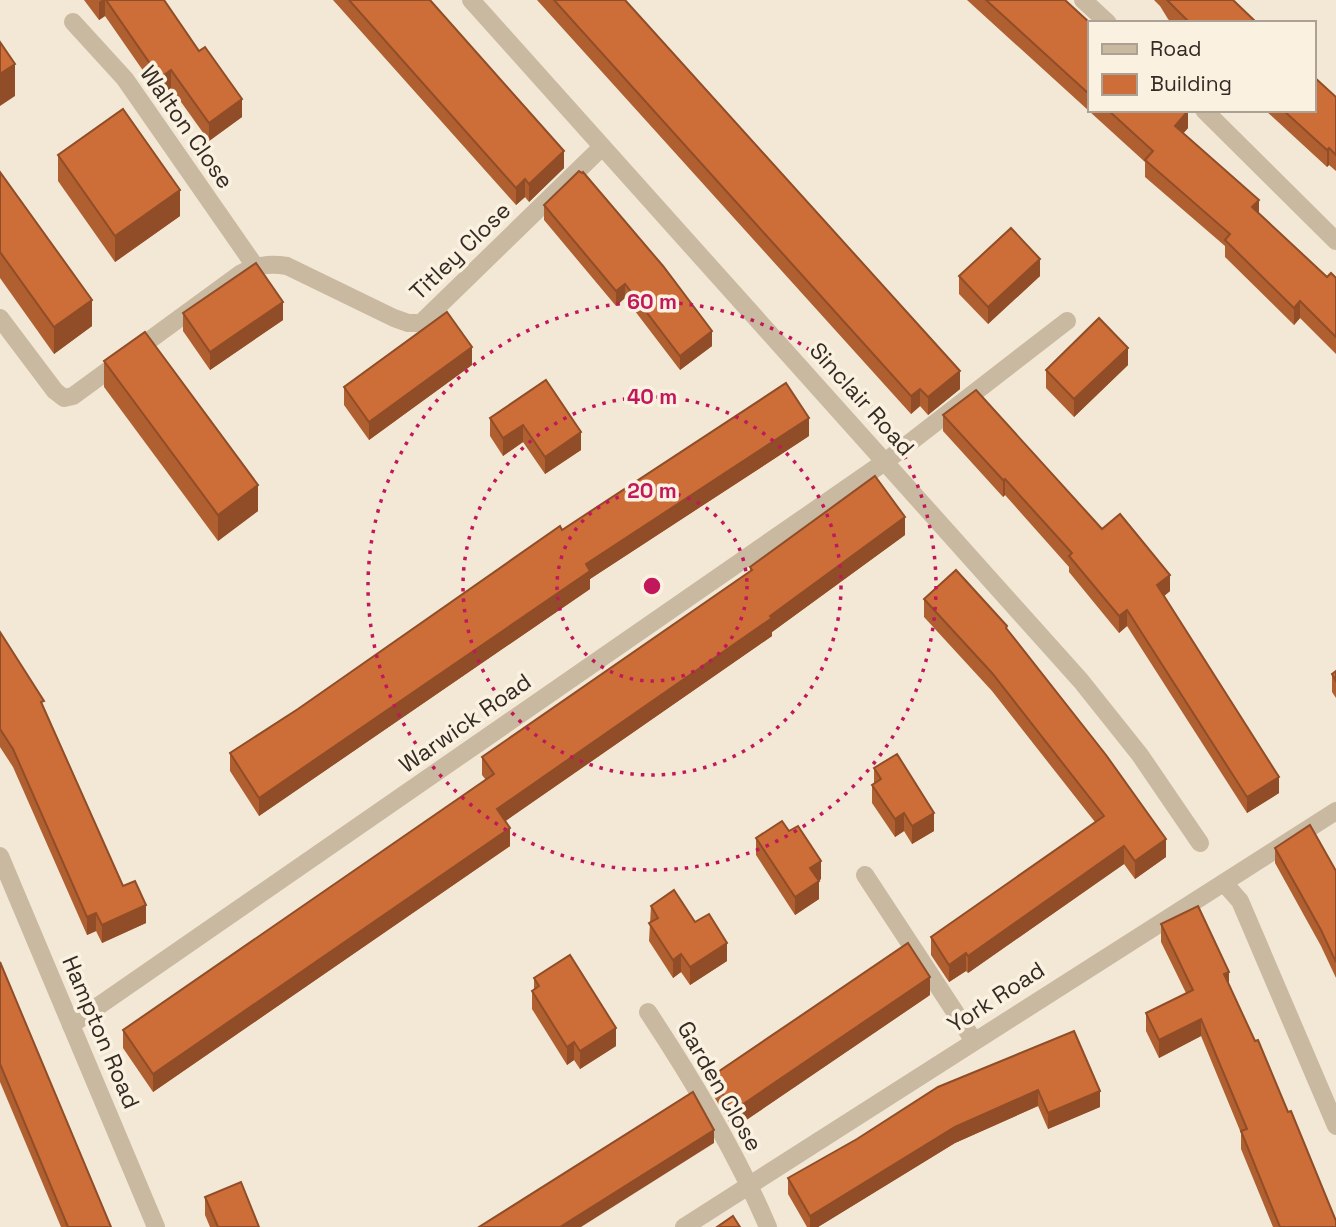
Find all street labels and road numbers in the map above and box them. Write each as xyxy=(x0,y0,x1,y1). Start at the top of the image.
street label: Walton Close xyxy=(134,60,240,194)
street label: Titley Close xyxy=(403,195,517,307)
street label: Sinclair Road xyxy=(803,336,921,462)
street label: Warwick Road xyxy=(393,666,537,780)
street label: Hampton Road xyxy=(55,951,147,1113)
street label: York Road xyxy=(942,955,1050,1039)
street label: Garden Close xyxy=(671,1016,769,1156)

